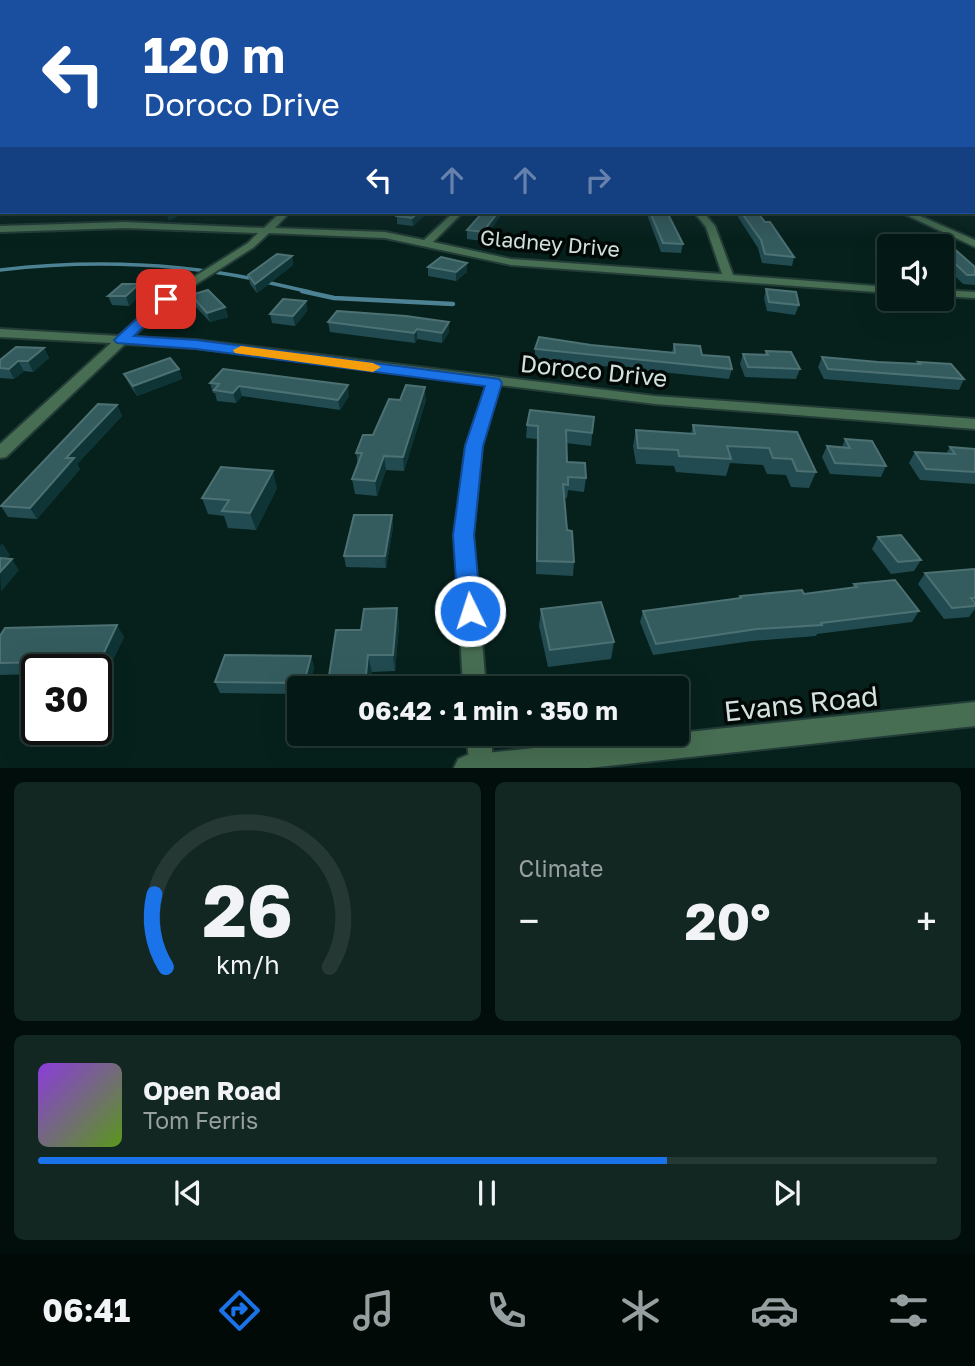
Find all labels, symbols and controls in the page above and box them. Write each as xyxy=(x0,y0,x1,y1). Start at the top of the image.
text: 120 m xyxy=(143,25,285,84)
icon: left xyxy=(28,28,119,119)
text: Doroco Drive xyxy=(143,85,340,123)
icon: left xyxy=(360,161,398,199)
icon: ahead xyxy=(433,161,471,199)
icon: ahead xyxy=(506,161,544,199)
icon: right xyxy=(579,161,617,199)
street label: Gladney Drive xyxy=(479,224,621,262)
map controls xyxy=(877,234,954,311)
button: sound xyxy=(877,234,954,311)
pin xyxy=(136,269,196,329)
icon: arrive xyxy=(147,280,185,318)
street label: Doroco Drive xyxy=(519,348,669,392)
position arrow xyxy=(433,574,507,648)
speed limit sign: 30 xyxy=(21,654,112,745)
street label: Evans Road xyxy=(722,678,880,728)
text: 06:42 · 1 min · 350 m xyxy=(358,695,618,726)
text: Climate xyxy=(519,854,603,882)
text: 26 xyxy=(202,867,293,954)
text: 20° xyxy=(685,889,771,951)
text: − xyxy=(519,898,539,943)
text: + xyxy=(916,898,937,943)
text: km/h xyxy=(215,949,279,980)
text: Open Road xyxy=(143,1075,281,1106)
text: Tom Ferris xyxy=(143,1106,258,1134)
icon: previous xyxy=(169,1174,207,1212)
icon: pause xyxy=(468,1174,506,1212)
icon: next xyxy=(768,1174,806,1212)
icon: directions xyxy=(215,1286,264,1335)
icon: music xyxy=(349,1286,398,1335)
icon: phone xyxy=(482,1286,531,1335)
icon: climate xyxy=(616,1286,665,1335)
icon: car xyxy=(750,1286,799,1335)
icon: filters xyxy=(884,1286,933,1335)
text: 06:41 xyxy=(42,1291,130,1329)

